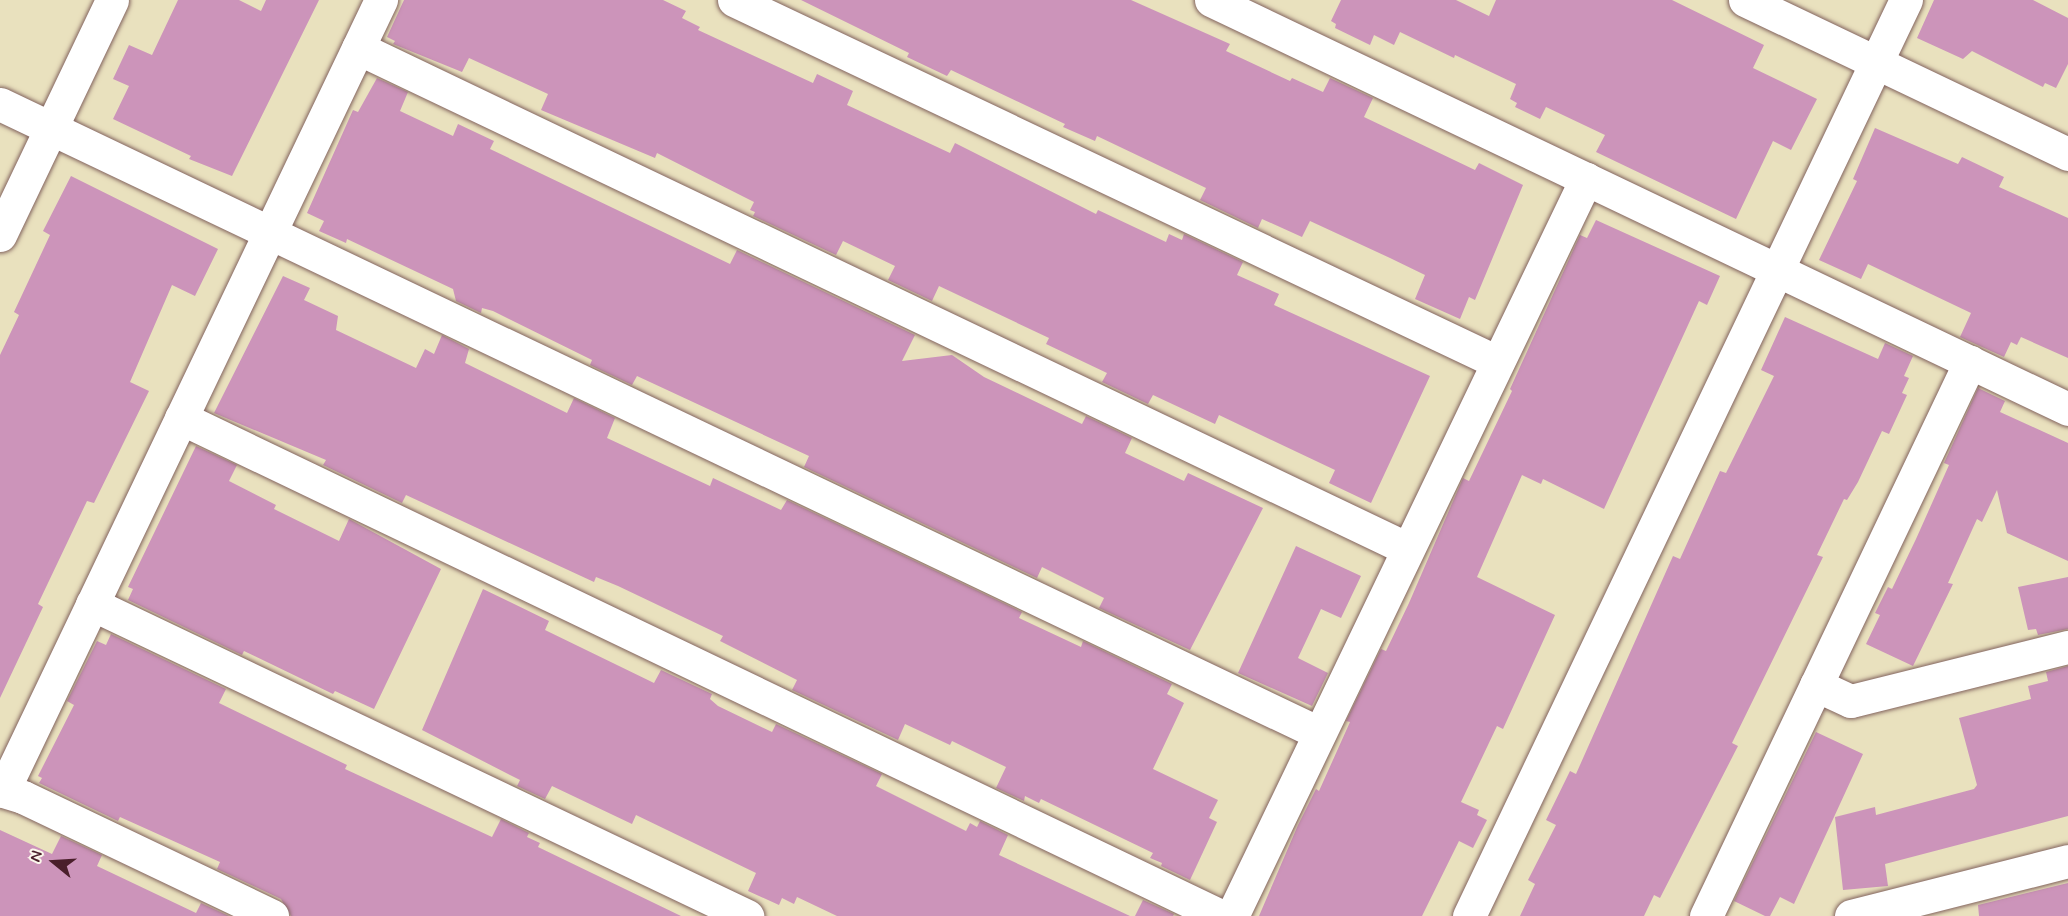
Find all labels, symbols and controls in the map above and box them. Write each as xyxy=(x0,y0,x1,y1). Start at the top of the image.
north arrow xyxy=(24,832,84,892)
text: N xyxy=(25,848,48,865)

